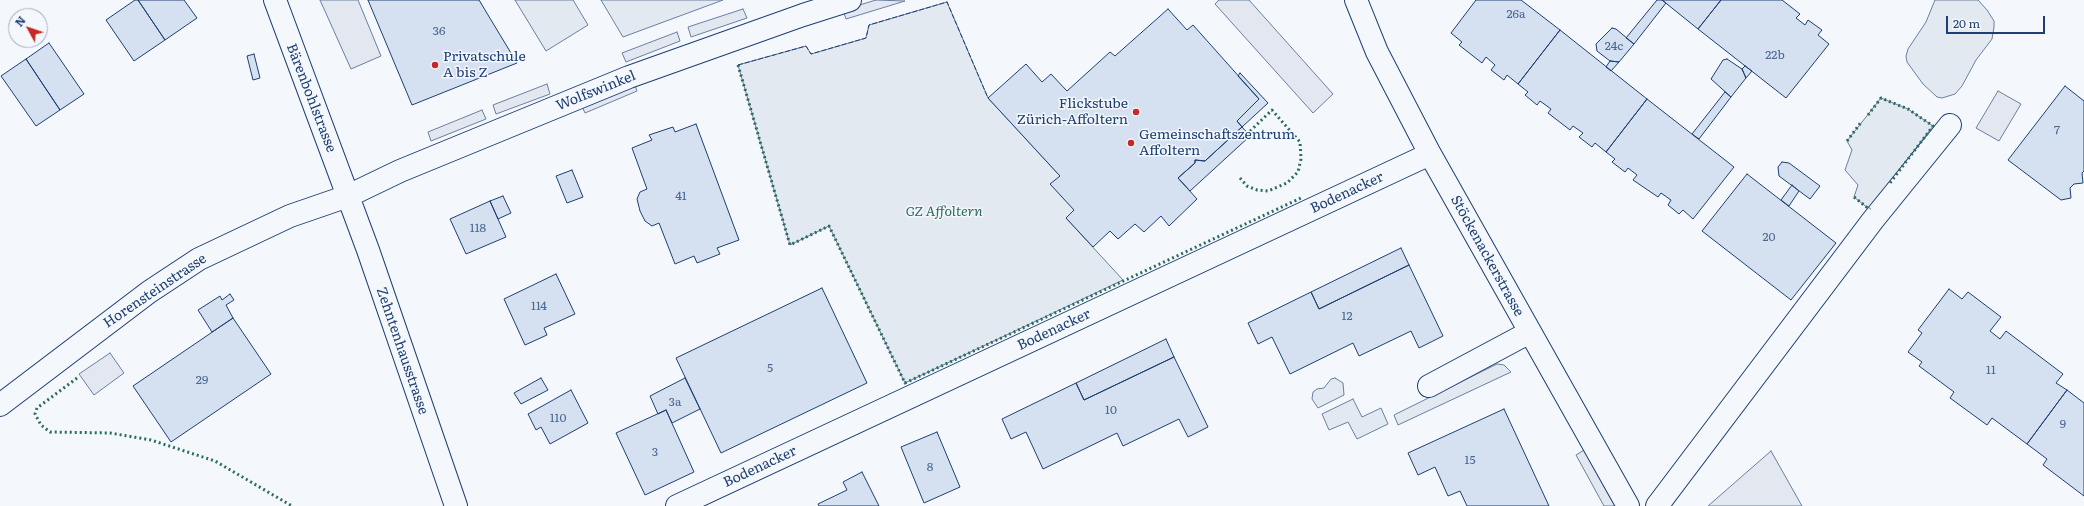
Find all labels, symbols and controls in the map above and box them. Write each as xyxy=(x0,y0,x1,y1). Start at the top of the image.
house number: 26a xyxy=(1507,7,1525,21)
north arrow xyxy=(8,8,48,48)
scale bar xyxy=(1948,8,2047,34)
text: N xyxy=(10,12,29,30)
text: 20 m xyxy=(1953,14,1980,32)
house number: 36 xyxy=(433,24,445,38)
house number: 24c xyxy=(1605,39,1623,53)
street label: Bärenbohlstrasse xyxy=(283,41,339,155)
house number: 22b xyxy=(1765,48,1785,62)
place label: Privatschule A bis Z xyxy=(443,49,526,82)
marker: Privatschule A bis Z xyxy=(430,60,440,70)
street label: Wolfswinkel xyxy=(554,67,638,115)
place label: Flickstube Zürich-Affoltern xyxy=(1017,96,1128,128)
marker: Flickstube Zürich-Affoltern xyxy=(1131,107,1141,117)
house number: 7 xyxy=(2054,123,2060,137)
place label: Gemeinschaftszentrum Affoltern xyxy=(1139,127,1295,160)
marker: Gemeinschaftszentrum Affoltern xyxy=(1126,138,1136,148)
street label: Bodenacker xyxy=(1308,169,1386,217)
house number: 41 xyxy=(675,189,687,203)
street label: Stöckenackerstrasse xyxy=(1447,193,1527,319)
park label: GZ Affoltern xyxy=(905,204,983,220)
house number: 118 xyxy=(470,221,486,235)
house number: 20 xyxy=(1762,230,1776,244)
street label: Horensteinstrasse xyxy=(100,250,210,332)
street label: Zehntenhausstrasse xyxy=(372,285,432,417)
house number: 114 xyxy=(531,299,547,313)
street label: Bodenacker xyxy=(1015,306,1093,354)
house number: 12 xyxy=(1342,309,1352,323)
house number: 5 xyxy=(767,361,773,375)
house number: 11 xyxy=(1986,363,1996,377)
house number: 29 xyxy=(196,373,208,387)
house number: 3a xyxy=(669,395,681,409)
house number: 10 xyxy=(1105,403,1117,417)
house number: 110 xyxy=(550,411,566,425)
house number: 9 xyxy=(2060,417,2066,431)
street label: Bodenacker xyxy=(721,443,799,491)
house number: 3 xyxy=(652,445,658,459)
house number: 15 xyxy=(1465,453,1475,467)
house number: 8 xyxy=(927,460,933,474)

